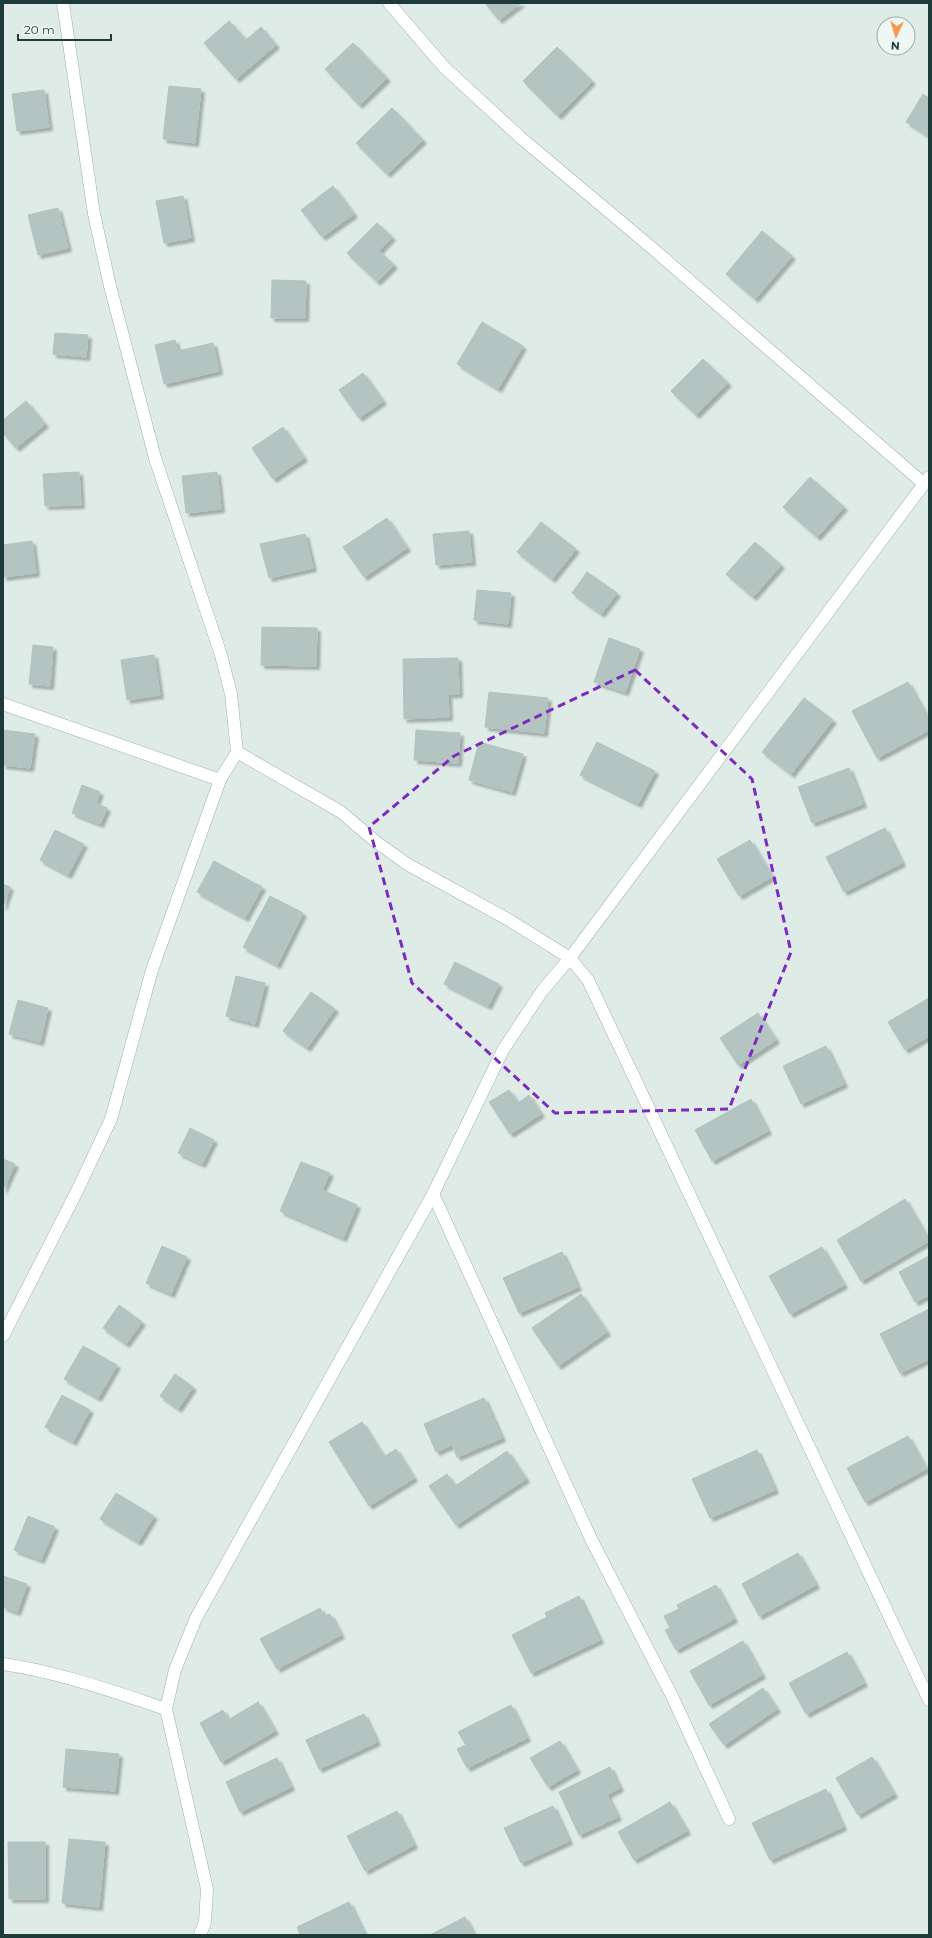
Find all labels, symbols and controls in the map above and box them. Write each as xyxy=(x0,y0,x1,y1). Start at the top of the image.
scale bar xyxy=(18,16,111,42)
north arrow xyxy=(876,16,916,56)
text: 20 m xyxy=(24,22,55,37)
text: N xyxy=(890,39,900,53)

